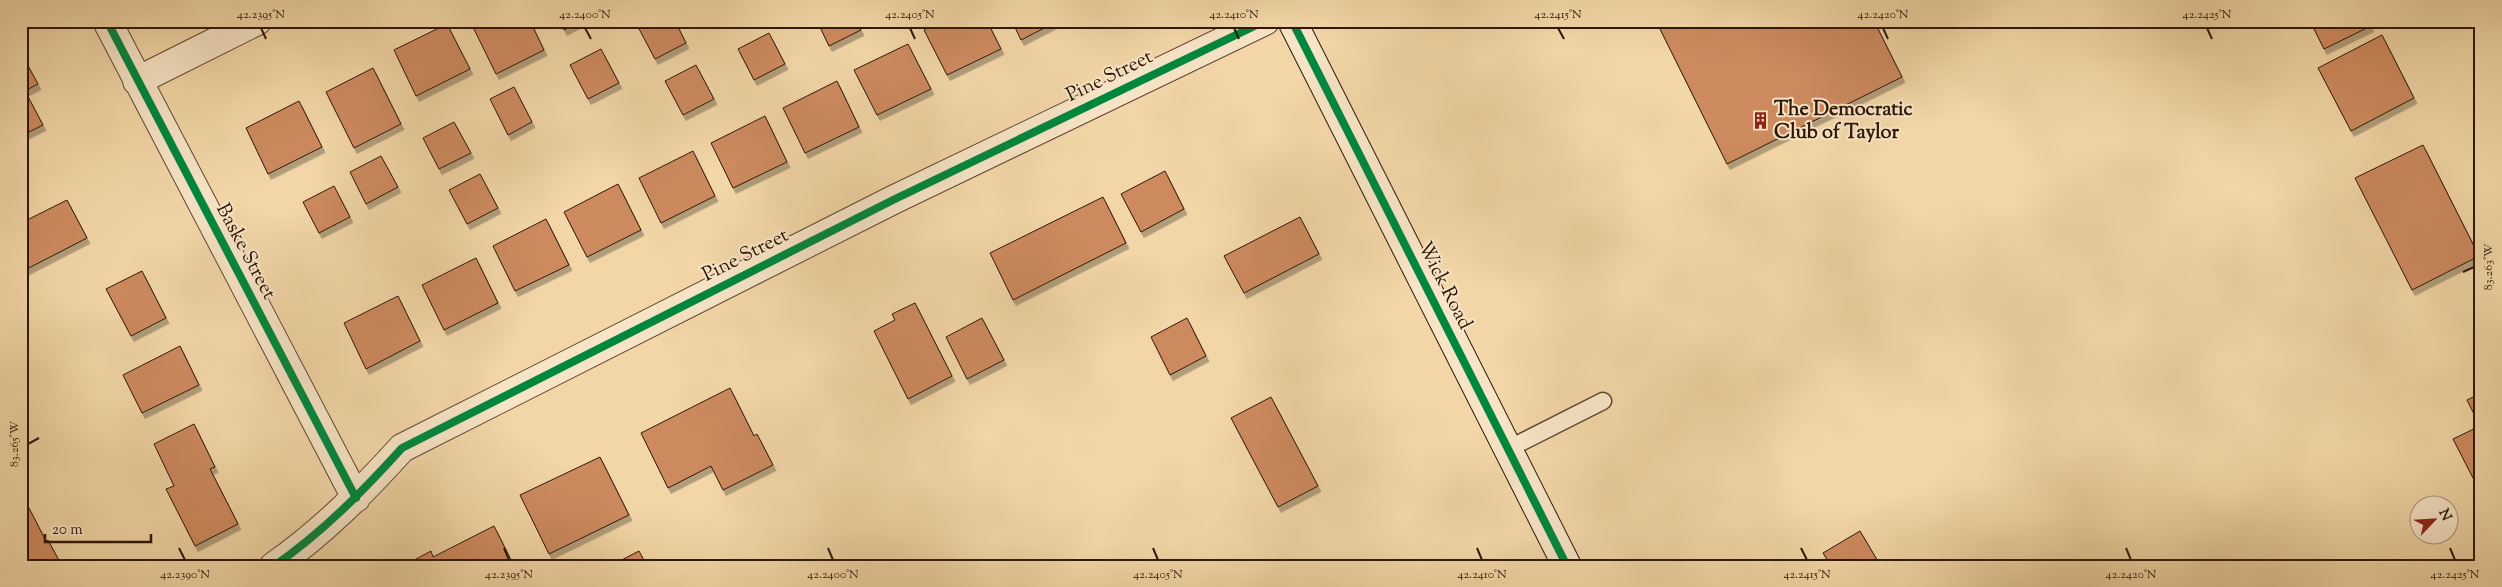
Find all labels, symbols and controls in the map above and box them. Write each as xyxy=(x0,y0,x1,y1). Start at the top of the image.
text: 42.2395°N xyxy=(237,6,285,24)
text: 42.2400°N xyxy=(559,6,611,24)
text: 42.2405°N xyxy=(885,6,935,24)
text: 42.2410°N xyxy=(1209,6,1259,24)
text: 42.2415°N xyxy=(1534,6,1582,24)
text: 42.2420°N xyxy=(1858,6,1909,24)
text: 42.2425°N xyxy=(2183,6,2232,24)
street label: Pine Street xyxy=(1062,43,1159,111)
place label: The Democratic Club of Taylor xyxy=(1774,96,1913,148)
building icon: The Democratic Club of Taylor xyxy=(1750,111,1770,131)
street label: Baske Street xyxy=(207,199,283,305)
street label: Pine Street xyxy=(698,222,794,290)
street label: Wick Road xyxy=(1409,237,1479,335)
text: 83.263°W xyxy=(2480,243,2498,290)
text: 83.265°W xyxy=(6,420,24,467)
north arrow xyxy=(2410,494,2460,544)
text: N xyxy=(2433,506,2455,525)
scale bar xyxy=(45,512,151,544)
text: 20 m xyxy=(52,520,83,541)
text: 42.2390°N xyxy=(160,566,210,584)
text: 42.2395°N xyxy=(485,566,533,584)
text: 42.2400°N xyxy=(807,566,859,584)
text: 42.2405°N xyxy=(1133,566,1183,584)
text: 42.2410°N xyxy=(1457,566,1507,584)
text: 42.2415°N xyxy=(1783,566,1831,584)
text: 42.2420°N xyxy=(2106,566,2157,584)
text: 42.2425°N xyxy=(2431,566,2480,584)

